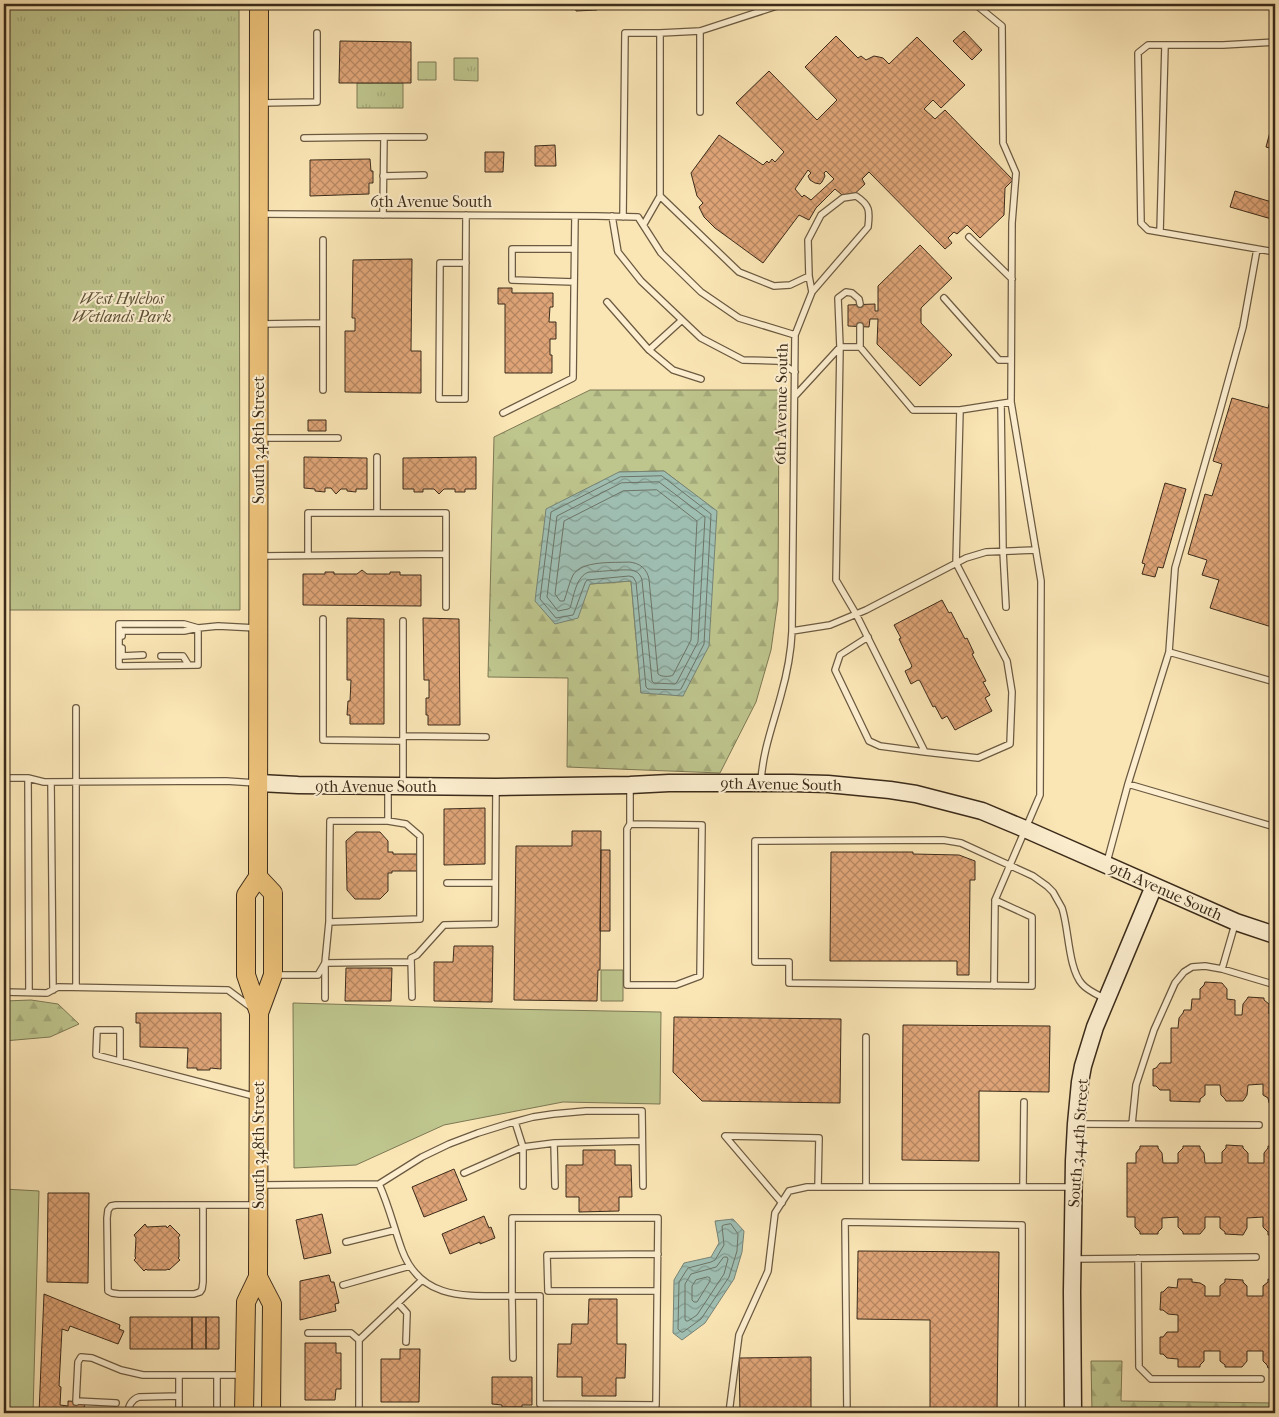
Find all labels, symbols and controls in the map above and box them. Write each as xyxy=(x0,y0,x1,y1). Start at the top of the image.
street label: 6th Avenue South xyxy=(370,192,492,211)
park label: West Hylebos Wetlands Park xyxy=(72,289,172,326)
street label: 6th Avenue South xyxy=(770,343,792,465)
street label: South 348th Street xyxy=(249,376,268,504)
street label: 9th Avenue South xyxy=(720,773,842,795)
street label: 9th Avenue South xyxy=(315,777,437,796)
street label: 9th Avenue South xyxy=(1107,858,1225,924)
street label: South 344th Street xyxy=(1064,1078,1092,1208)
street label: South 348th Street xyxy=(249,1081,268,1209)

